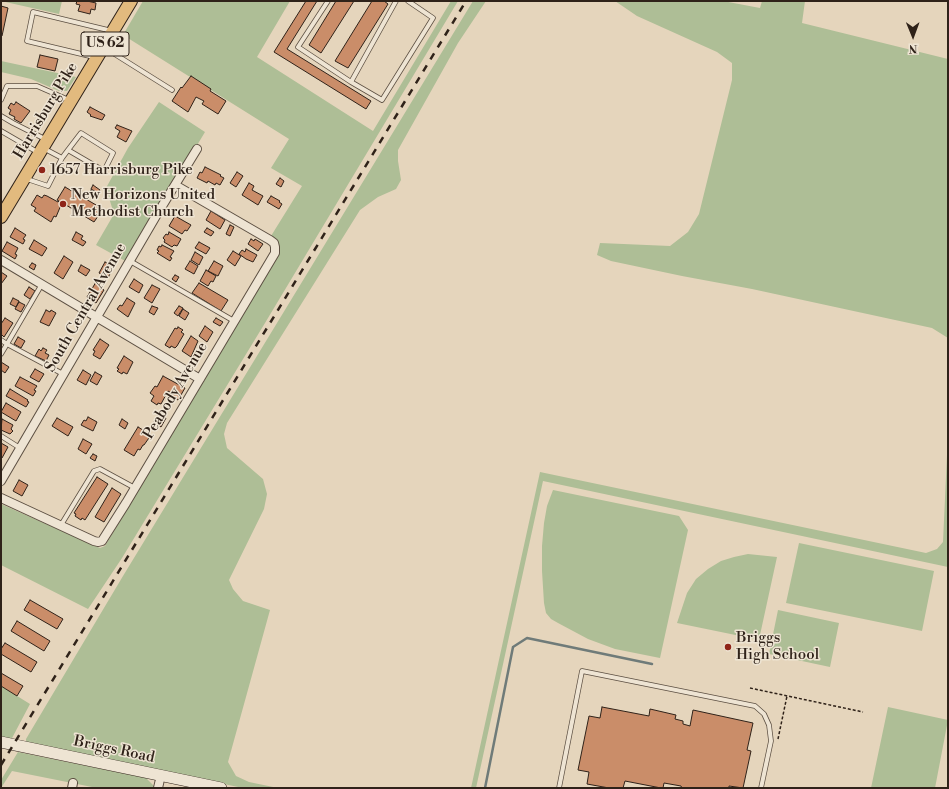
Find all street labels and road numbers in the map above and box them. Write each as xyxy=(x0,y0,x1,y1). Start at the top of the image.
road number: US 62 xyxy=(81,32,129,56)
street label: Harrisburg Pike xyxy=(10,59,82,163)
street label: South Central Avenue xyxy=(42,240,130,376)
street label: Peabody Avenue xyxy=(140,339,212,443)
street label: Briggs Road xyxy=(72,733,156,767)

